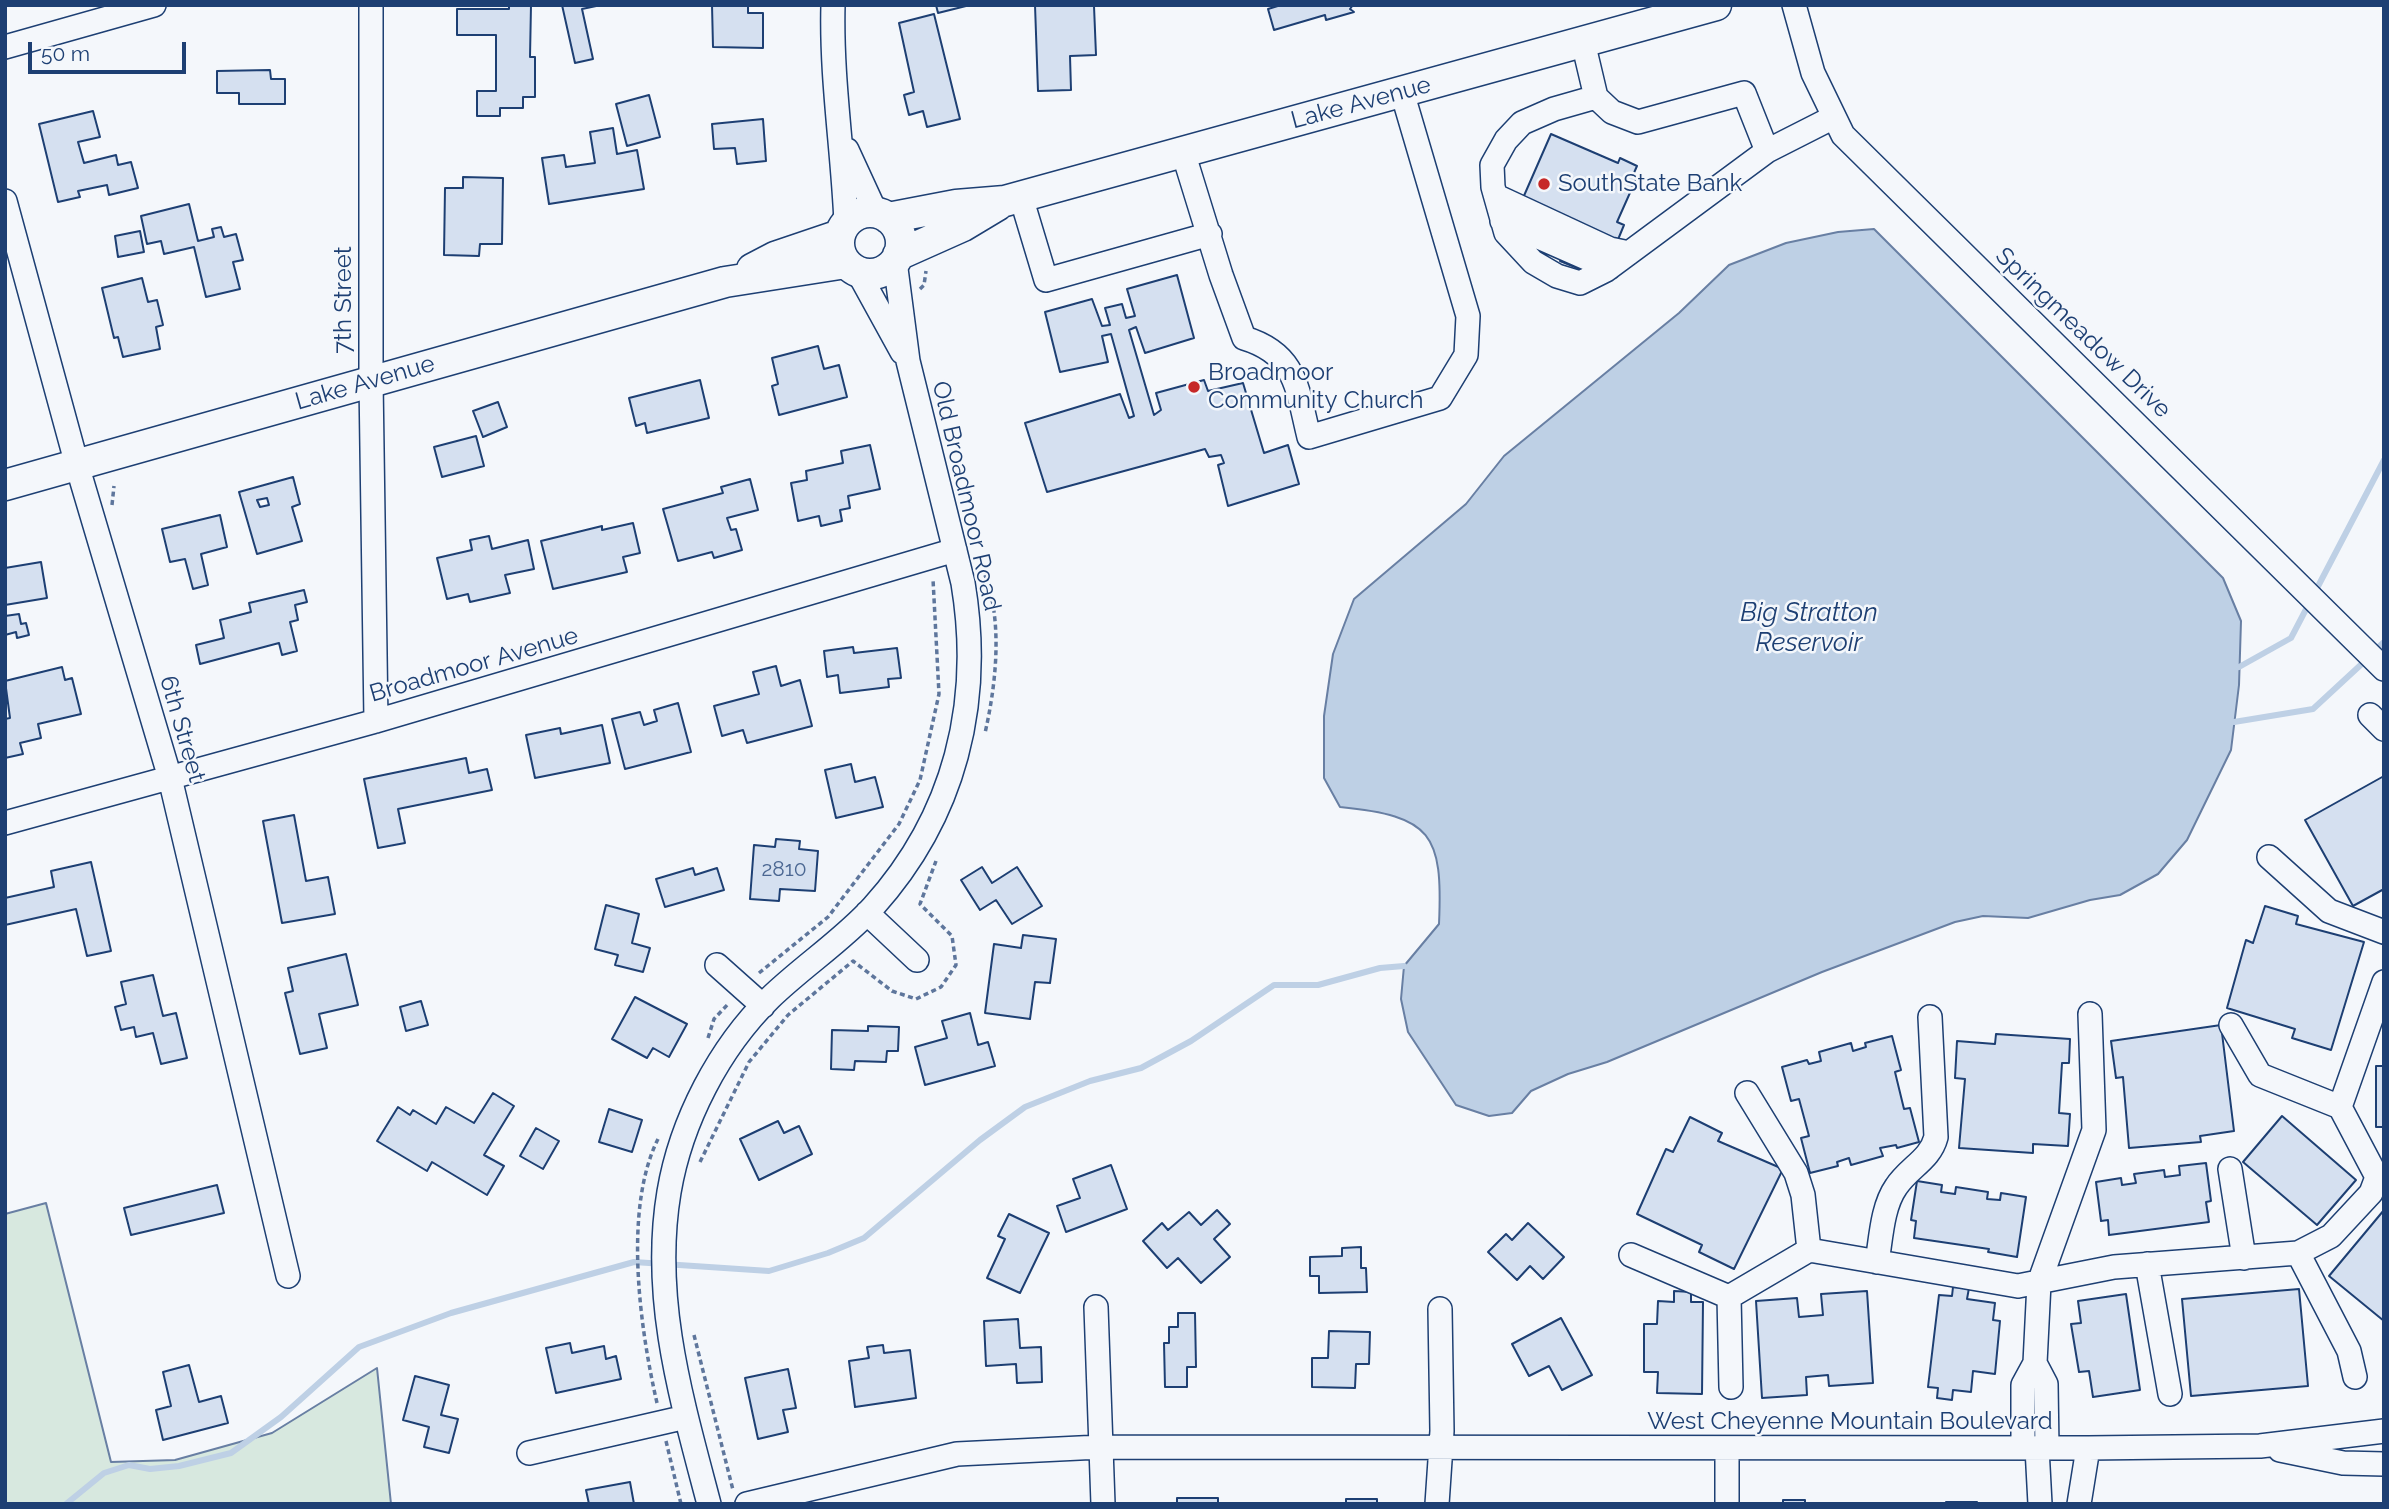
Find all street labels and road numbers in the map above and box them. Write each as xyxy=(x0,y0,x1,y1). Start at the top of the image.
street label: Lake Avenue xyxy=(1288,71,1434,135)
street label: Springmeadow Drive xyxy=(1989,242,2177,424)
street label: 7th Street xyxy=(330,246,358,354)
street label: Lake Avenue xyxy=(292,349,438,417)
street label: Old Broadmoor Road xyxy=(926,378,1006,614)
street label: Broadmoor Avenue xyxy=(366,621,582,709)
street label: 6th Street xyxy=(153,673,211,785)
street label: West Cheyenne Mountain Boulevard xyxy=(1647,1408,2053,1436)

